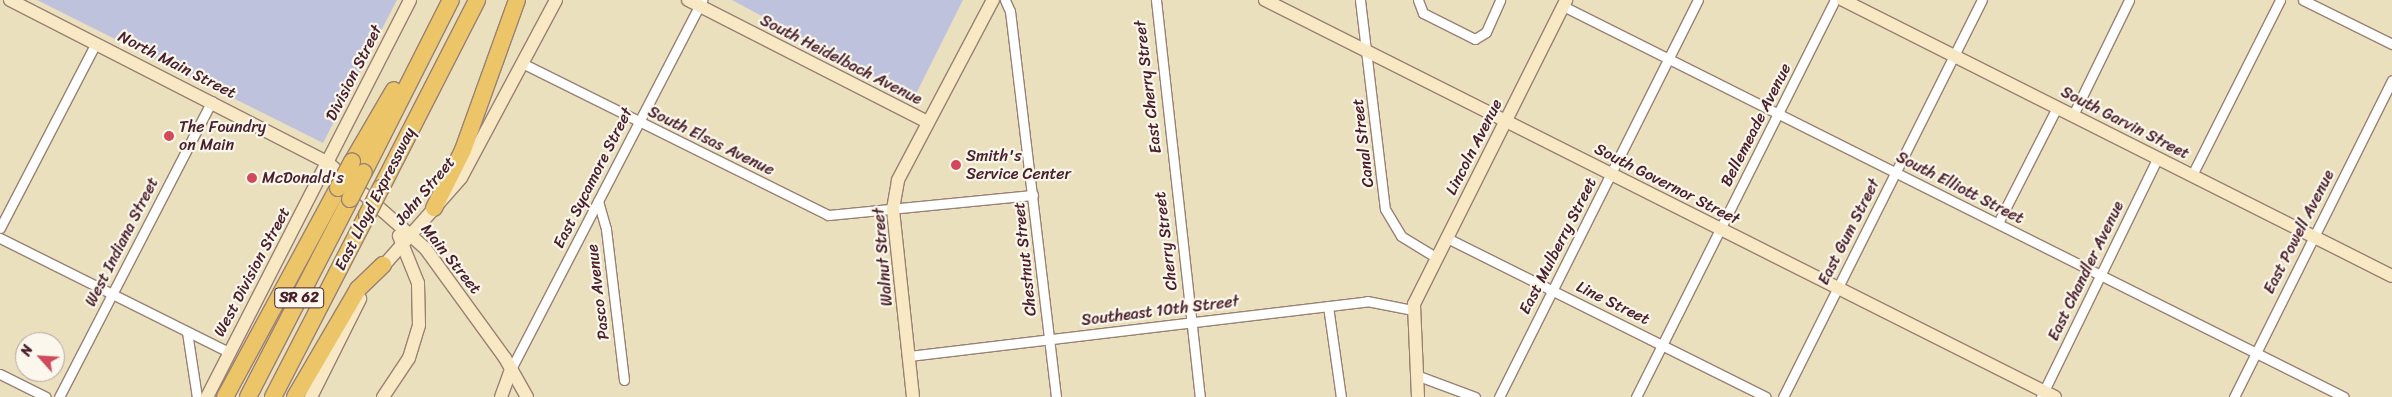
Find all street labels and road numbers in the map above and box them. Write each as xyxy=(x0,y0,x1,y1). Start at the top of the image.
street label: South Heidelbach Avenue xyxy=(757,11,925,109)
street label: East Cherry Street xyxy=(1130,19,1166,155)
street label: Division Street xyxy=(322,22,386,124)
street label: North Main Street xyxy=(115,27,239,103)
street label: Bellemeade Avenue xyxy=(1717,60,1795,190)
street label: South Garvin Street xyxy=(2057,82,2193,164)
street label: Lincoln Avenue xyxy=(1442,96,1506,198)
street label: Canal Street xyxy=(1348,97,1378,189)
street label: South Elsas Avenue xyxy=(645,102,777,180)
street label: East Sycamore Street xyxy=(549,105,637,251)
street label: East Lloyd Expressway xyxy=(330,124,420,274)
street label: South Governor Street xyxy=(1591,139,1743,229)
street label: South Elliott Street xyxy=(1893,148,2027,228)
street label: John Street xyxy=(391,153,459,229)
street label: East Powell Avenue xyxy=(2259,167,2339,297)
street label: West Indiana Street xyxy=(81,174,163,310)
street label: East Mulberry Street xyxy=(1515,175,1601,317)
street label: East Gum Street xyxy=(1814,176,1884,288)
street label: Cherry Street xyxy=(1150,191,1182,291)
street label: East Chandler Avenue xyxy=(2044,198,2128,344)
street label: Chestnut Street xyxy=(1009,201,1041,317)
street label: West Division Street xyxy=(210,204,294,340)
street label: Walnut Street xyxy=(869,207,897,307)
street label: Main Street xyxy=(417,220,485,298)
street label: Pasco Avenue xyxy=(583,243,613,341)
street label: Line Street xyxy=(1573,277,1653,329)
road number: SR 62 xyxy=(274,286,324,310)
street label: Southeast 10th Street xyxy=(1080,292,1240,330)

